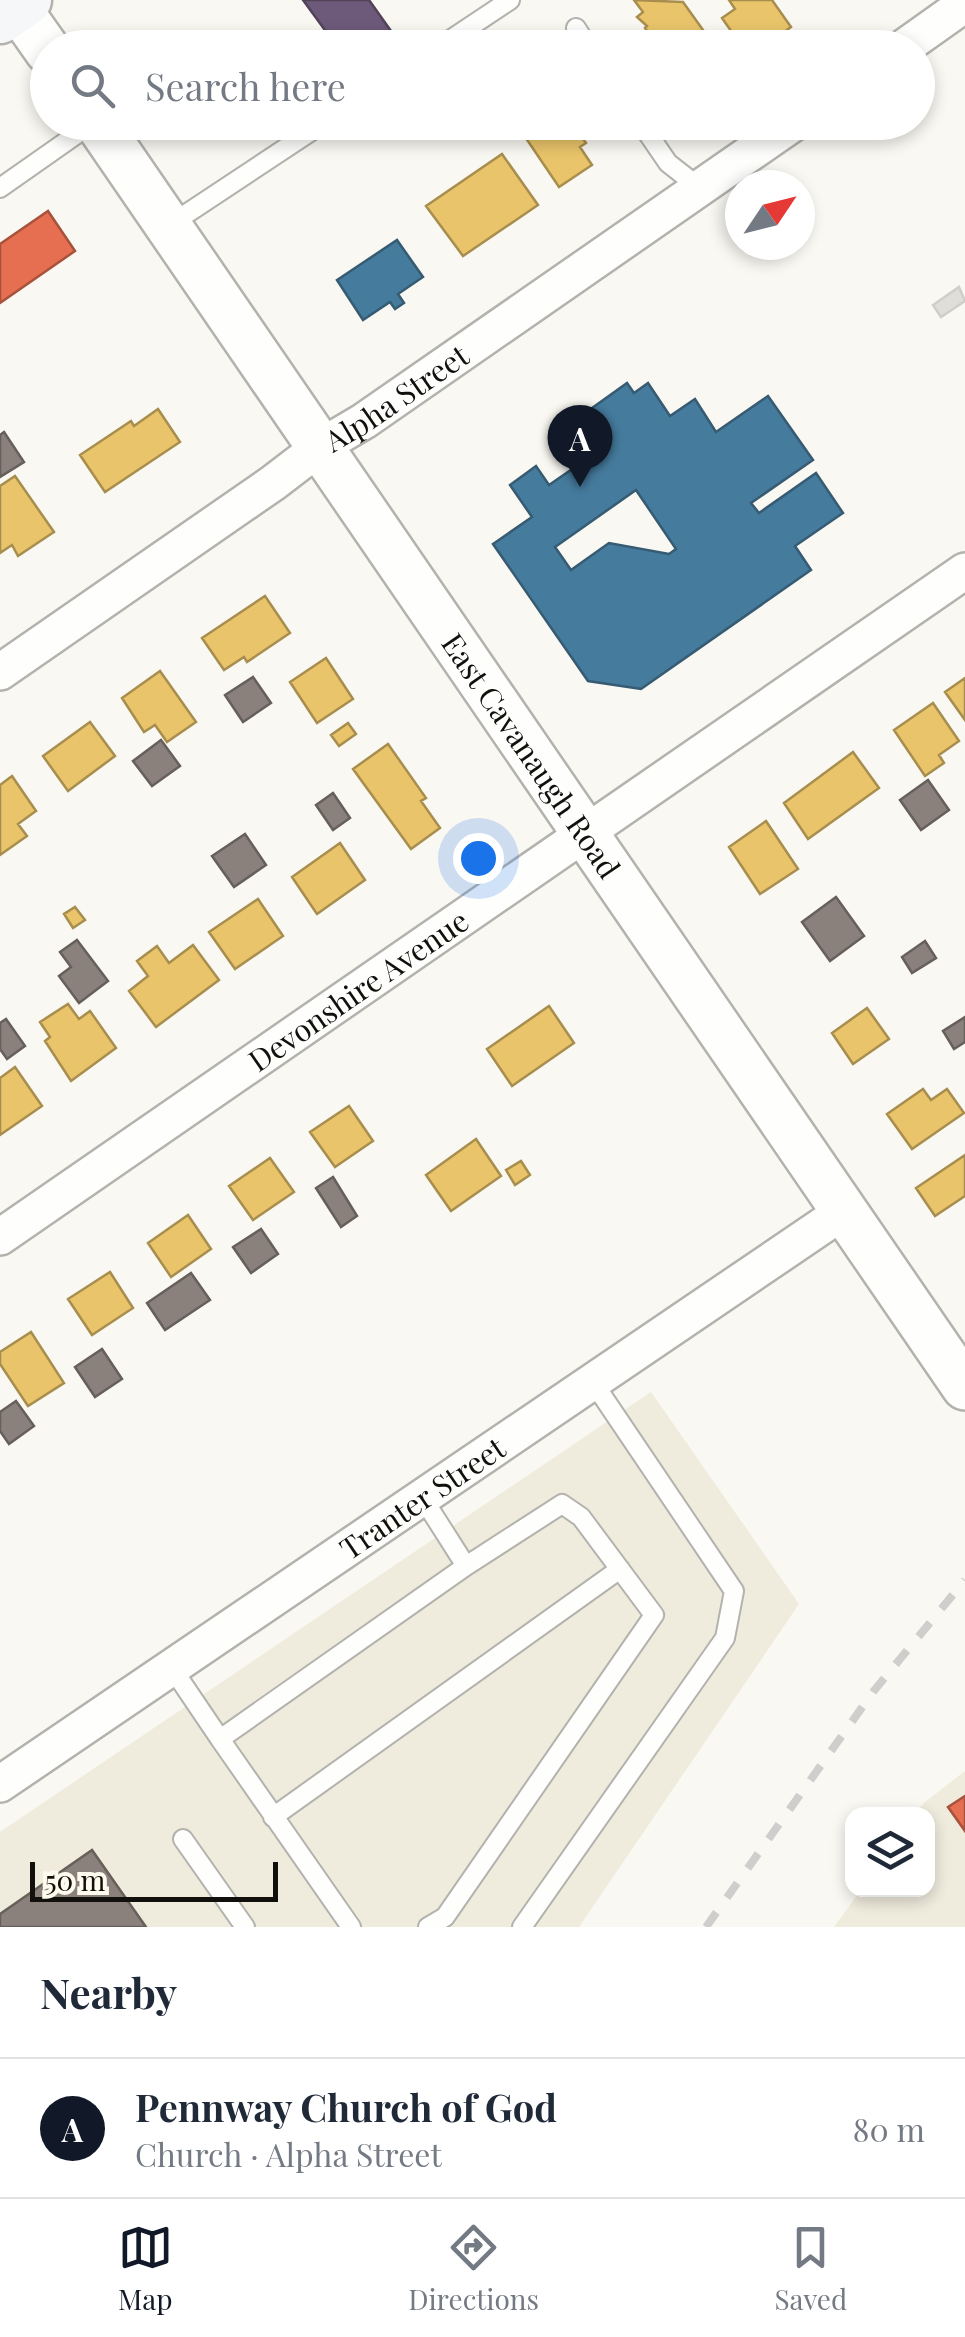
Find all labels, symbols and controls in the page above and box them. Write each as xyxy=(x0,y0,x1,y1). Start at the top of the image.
search box xyxy=(30,30,935,140)
icon: search xyxy=(65,58,120,113)
text: Search here xyxy=(145,60,346,111)
north arrow xyxy=(725,170,815,260)
street label: Alpha Street xyxy=(316,335,476,461)
pin: A xyxy=(548,404,612,487)
street label: East Cavanaugh Road xyxy=(433,625,630,886)
your location xyxy=(453,833,504,884)
street label: Devonshire Avenue xyxy=(240,900,476,1080)
street label: Tranter Street xyxy=(332,1427,513,1568)
map controls xyxy=(845,1807,935,1897)
button: layers xyxy=(845,1807,935,1897)
scale bar xyxy=(30,1857,278,1902)
text: 50 m xyxy=(45,1861,105,1898)
text: Nearby xyxy=(40,1964,177,2020)
text: Pennway Church of God xyxy=(135,2081,557,2132)
text: A xyxy=(62,2107,83,2150)
text: 80 m xyxy=(853,2107,925,2150)
text: Church · Alpha Street xyxy=(135,2132,442,2175)
tab: Map xyxy=(118,2220,173,2317)
tab: Directions xyxy=(408,2220,539,2317)
tab: Saved xyxy=(774,2220,847,2317)

